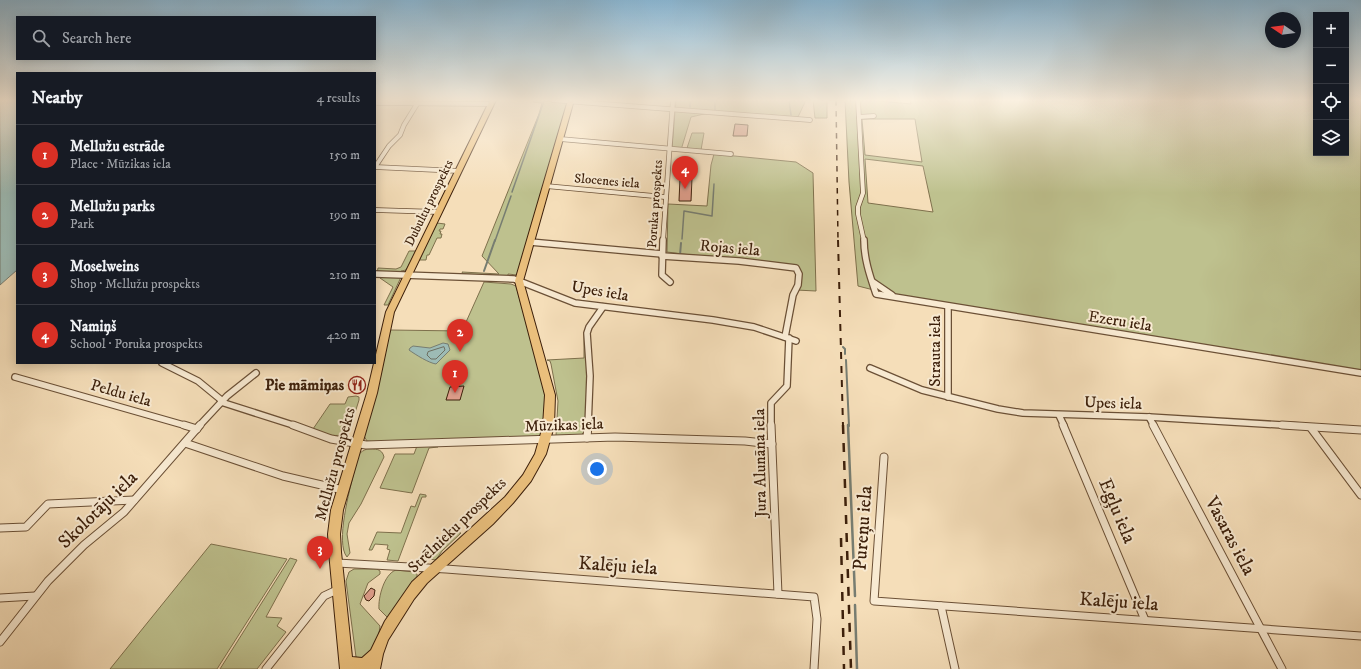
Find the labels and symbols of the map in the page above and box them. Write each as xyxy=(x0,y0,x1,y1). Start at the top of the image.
north arrow xyxy=(1265,12,1301,48)
pin: 4 xyxy=(672,156,698,189)
street label: Dubultu prospekts xyxy=(401,157,457,249)
street label: Poruka prospekts xyxy=(644,159,666,249)
street label: Slocenes iela xyxy=(574,170,641,192)
street label: Rojas iela xyxy=(699,235,761,261)
street label: Upes iela xyxy=(570,276,630,306)
street label: Ezeru iela xyxy=(1087,306,1154,336)
street label: Strauta iela xyxy=(925,315,945,387)
pin: 2 xyxy=(447,319,473,352)
pin: 1 xyxy=(442,360,468,393)
street label: Peldu iela xyxy=(88,375,154,411)
place label: Pie māmiņas xyxy=(265,375,345,395)
restaurant icon: Pie māmiņas xyxy=(347,375,367,395)
street label: Upes iela xyxy=(1084,392,1142,414)
street label: Mellužu prospekts xyxy=(310,405,360,523)
street label: Jura Alunāna iela xyxy=(749,408,771,520)
street label: Mūzikas iela xyxy=(524,414,604,436)
your location xyxy=(587,459,607,479)
street label: Skolotāju iela xyxy=(53,466,143,554)
street label: Strēlnieku prospekts xyxy=(404,473,510,577)
street label: Egļu iela xyxy=(1093,475,1141,547)
street label: Pureņu iela xyxy=(849,485,877,571)
street label: Vasaras iela xyxy=(1199,492,1260,579)
pin: 3 xyxy=(307,536,333,569)
street label: Kalēju iela xyxy=(578,552,658,580)
street label: Kalēju iela xyxy=(1079,588,1159,616)

